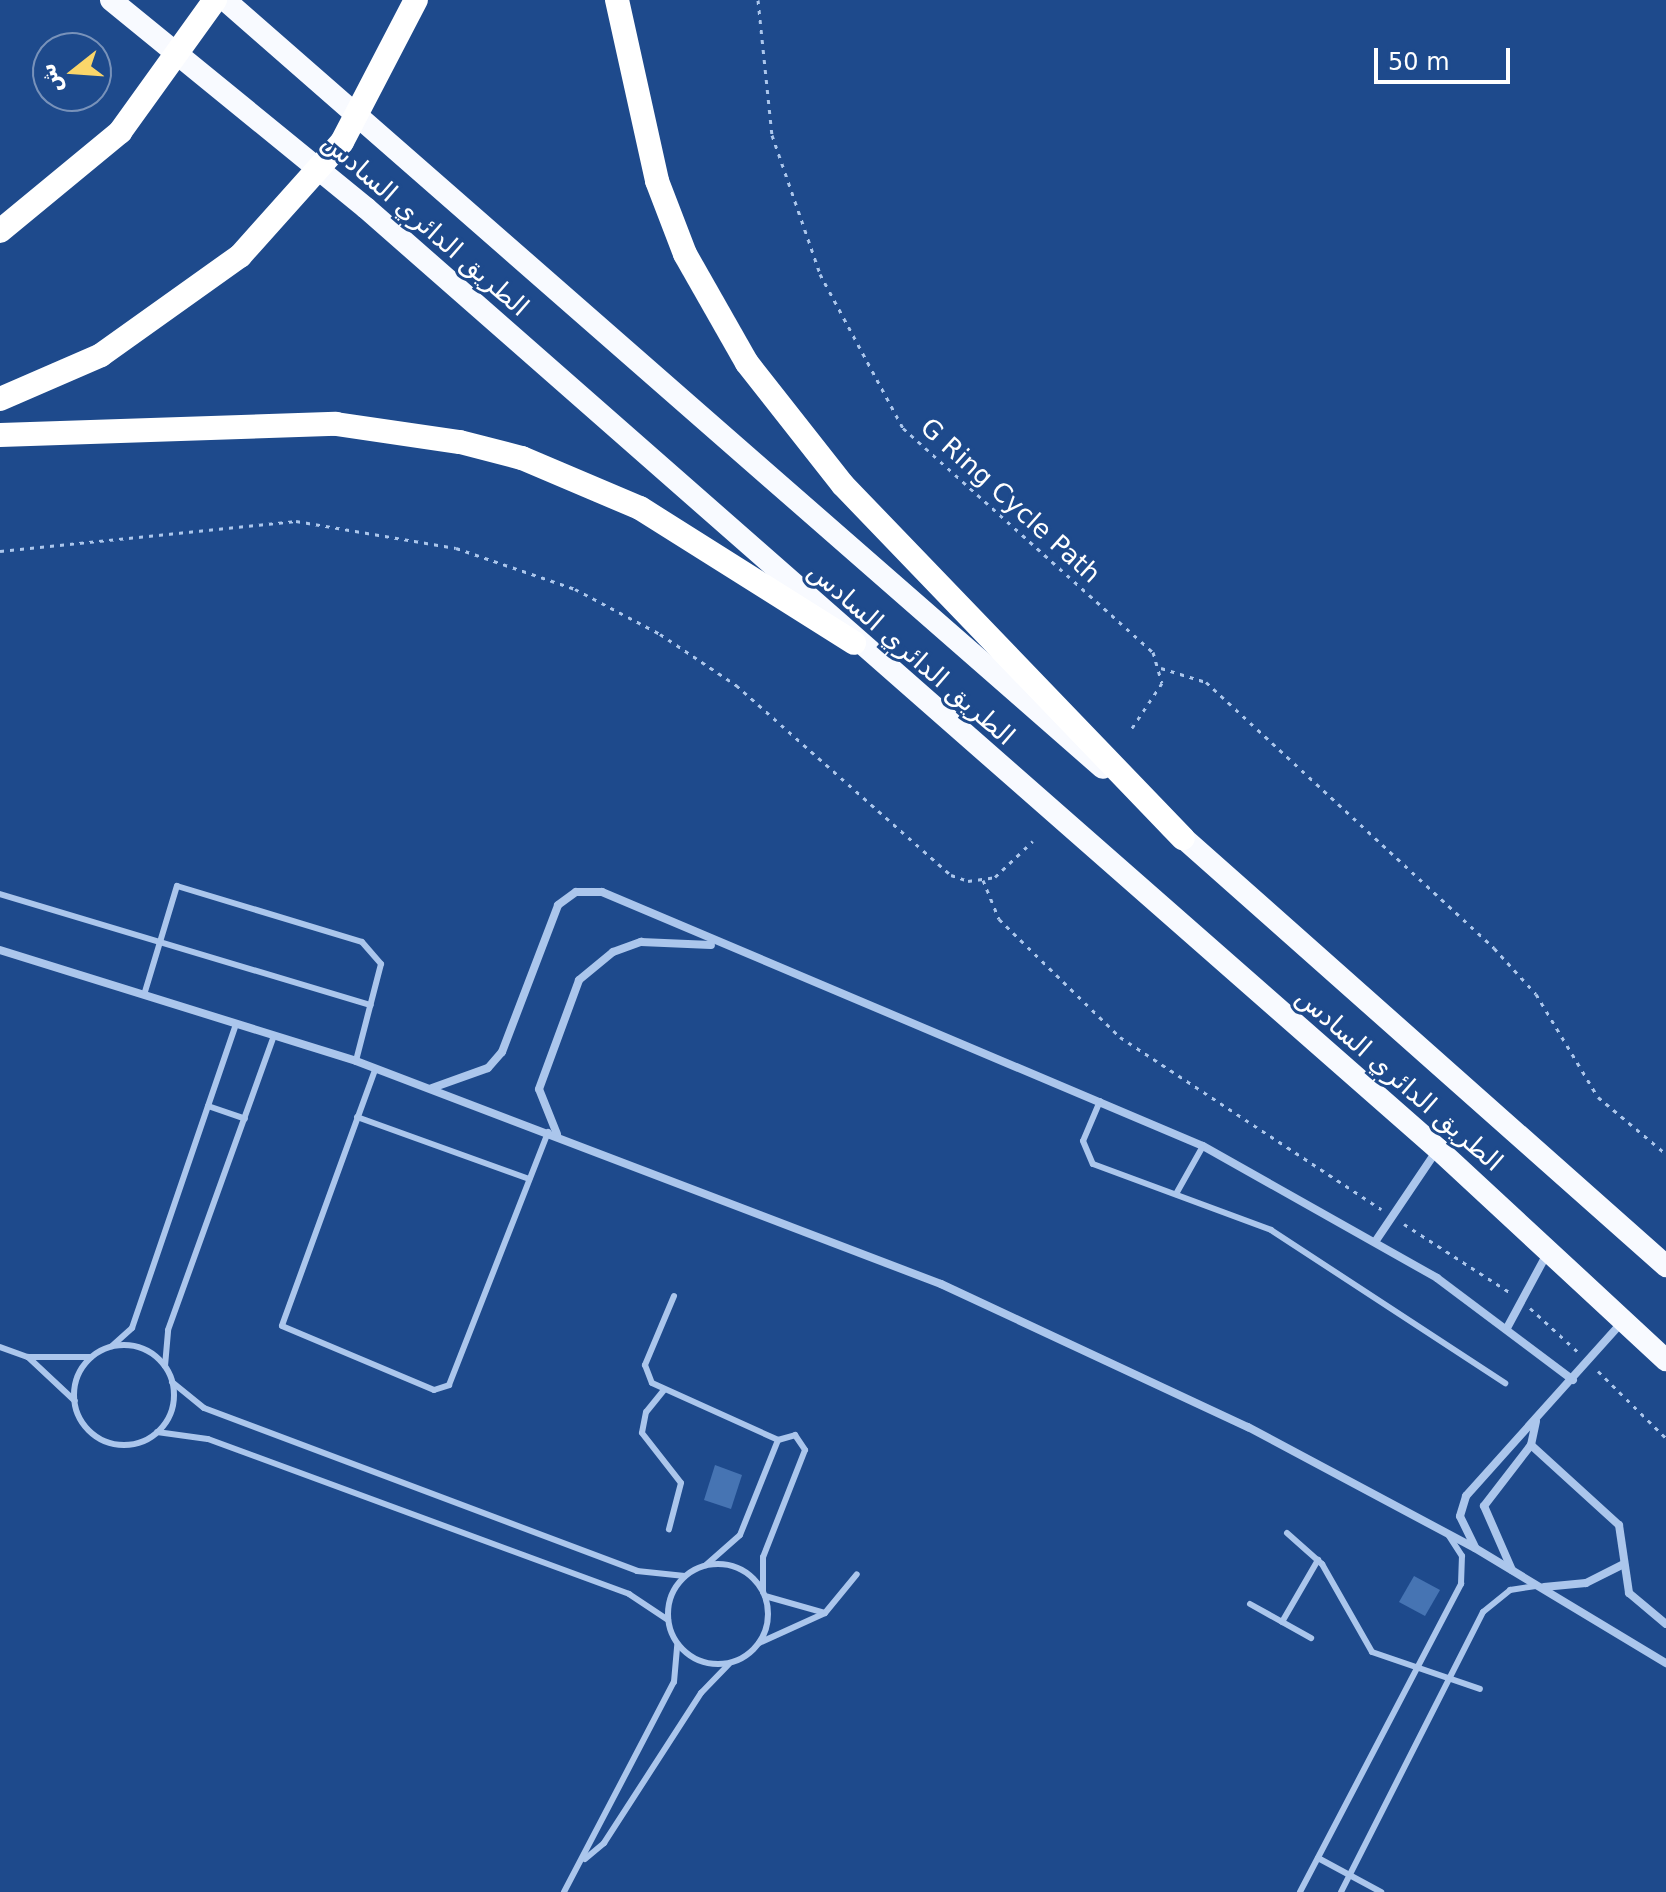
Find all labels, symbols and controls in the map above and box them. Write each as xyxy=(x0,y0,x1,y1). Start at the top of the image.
north arrow xyxy=(32,32,112,112)
scale bar xyxy=(1378,32,1514,82)
text: 50 m xyxy=(1388,48,1450,76)
text: ش xyxy=(34,60,67,97)
street label: الطريق الدائري السادس xyxy=(315,127,535,323)
street label: G Ring Cycle Path xyxy=(914,412,1106,590)
street label: الطريق الدائري السادس xyxy=(801,556,1021,752)
street label: الطريق الدائري السادس xyxy=(1289,982,1509,1178)

